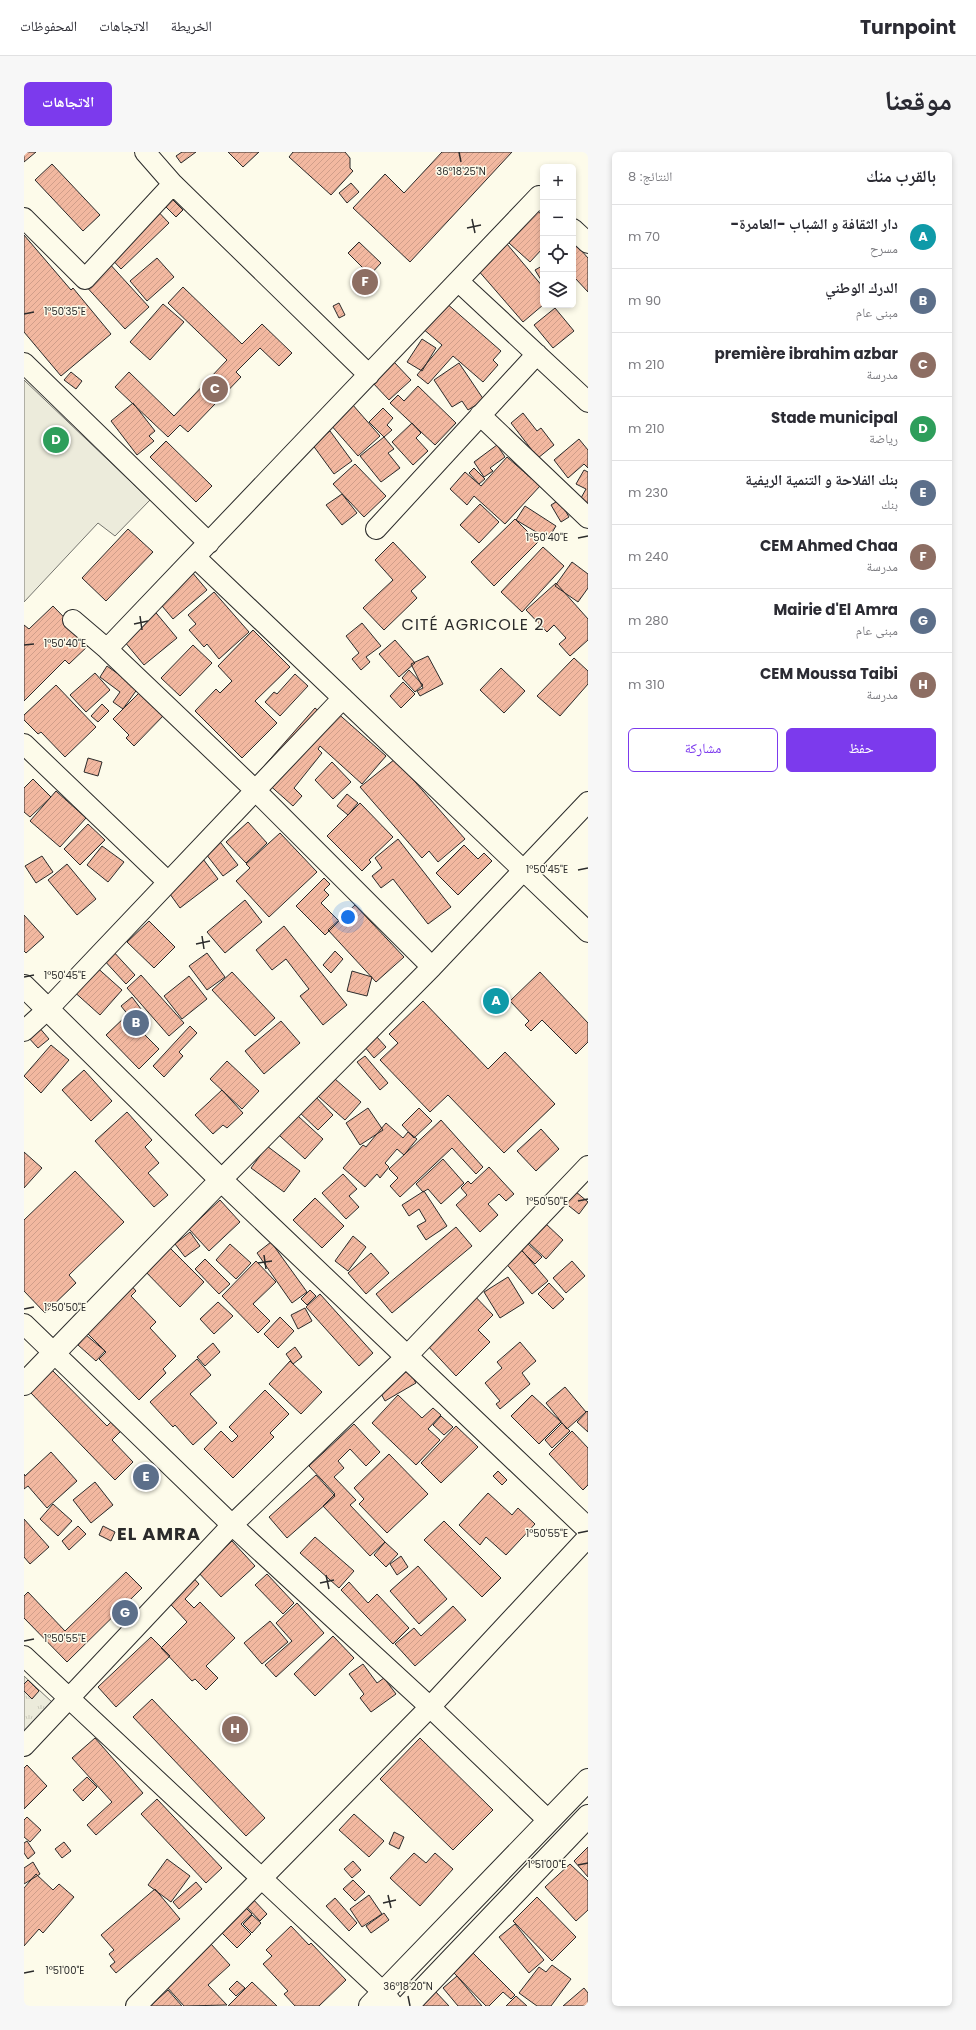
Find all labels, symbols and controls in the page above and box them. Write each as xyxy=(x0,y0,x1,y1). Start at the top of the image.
text: Turnpoint xyxy=(860,14,956,41)
text: المحفوظات xyxy=(20,16,77,36)
text: الاتجاهات xyxy=(99,16,149,36)
text: الخريطة xyxy=(171,16,212,36)
text: موقعنا xyxy=(884,81,952,120)
button: الاتجاهات xyxy=(24,82,112,126)
text: 36°18'25"N xyxy=(436,164,486,179)
map controls xyxy=(540,164,576,308)
button: + xyxy=(540,164,576,200)
text: بالقرب منك xyxy=(866,164,936,188)
text: النتائج: 8 xyxy=(628,167,672,186)
button: − xyxy=(540,200,576,236)
text: دار الثقافة و الشباب -العامرة- xyxy=(730,213,898,234)
text: 70 m xyxy=(628,227,660,246)
text: A xyxy=(918,227,928,246)
button: locate xyxy=(540,236,576,272)
text: مسرح xyxy=(870,239,898,258)
pin: F xyxy=(352,267,378,297)
button: layers xyxy=(540,272,576,308)
text: الدرك الوطني xyxy=(825,277,898,298)
text: 90 m xyxy=(628,291,661,310)
text: B xyxy=(919,291,927,310)
text: مبنى عام xyxy=(856,303,898,322)
text: 1°50'35"E xyxy=(44,304,86,319)
text: première ibrahim azbar xyxy=(715,343,898,364)
text: 210 m xyxy=(628,355,665,374)
text: C xyxy=(918,355,928,374)
text: مدرسة xyxy=(866,365,898,384)
pin: C xyxy=(202,374,228,404)
text: Stade municipal xyxy=(771,407,898,428)
text: 210 m xyxy=(628,419,665,438)
text: D xyxy=(918,419,928,438)
pin: D xyxy=(43,425,69,455)
text: رياضة xyxy=(869,429,898,448)
text: بنك الفلاحة و التنمية الريفية xyxy=(745,469,898,490)
text: 230 m xyxy=(628,483,668,502)
text: E xyxy=(919,483,927,502)
text: بنك xyxy=(881,495,898,514)
text: 1°50'40"E xyxy=(526,530,568,545)
text: CEM Ahmed Chaa xyxy=(760,535,898,556)
text: 240 m xyxy=(628,547,669,566)
text: F xyxy=(919,547,927,566)
text: مدرسة xyxy=(866,557,898,576)
text: Mairie d'El Amra xyxy=(774,599,898,620)
text: 280 m xyxy=(628,611,669,630)
text: G xyxy=(918,611,928,630)
district label: CITÉ AGRICOLE 2 xyxy=(402,613,544,636)
text: مبنى عام xyxy=(856,621,898,640)
text: 1°50'40"E xyxy=(44,636,86,651)
text: CEM Moussa Taibi xyxy=(760,663,898,684)
text: 310 m xyxy=(628,675,665,694)
text: H xyxy=(918,675,928,694)
text: مدرسة xyxy=(866,685,898,704)
button: مشاركة xyxy=(628,728,778,772)
button: حفظ xyxy=(786,728,936,772)
text: 1°50'45"E xyxy=(526,862,568,877)
your location xyxy=(338,907,358,927)
text: 1°50'45"E xyxy=(44,968,86,983)
pin: A xyxy=(483,986,509,1016)
pin: B xyxy=(123,1008,149,1038)
text: 1°50'50"E xyxy=(526,1194,568,1209)
text: 1°50'50"E xyxy=(44,1300,86,1315)
pin: E xyxy=(133,1462,159,1492)
district label: EL AMRA xyxy=(117,1521,201,1546)
text: 1°50'55"E xyxy=(526,1526,568,1541)
pin: G xyxy=(112,1598,138,1628)
text: 1°50'55"E xyxy=(44,1631,86,1646)
pin: H xyxy=(222,1714,248,1744)
text: 1°51'00"E xyxy=(528,1857,566,1872)
text: 1°51'00"E xyxy=(46,1963,84,1978)
text: 36°18'20"N xyxy=(383,1979,433,1994)

